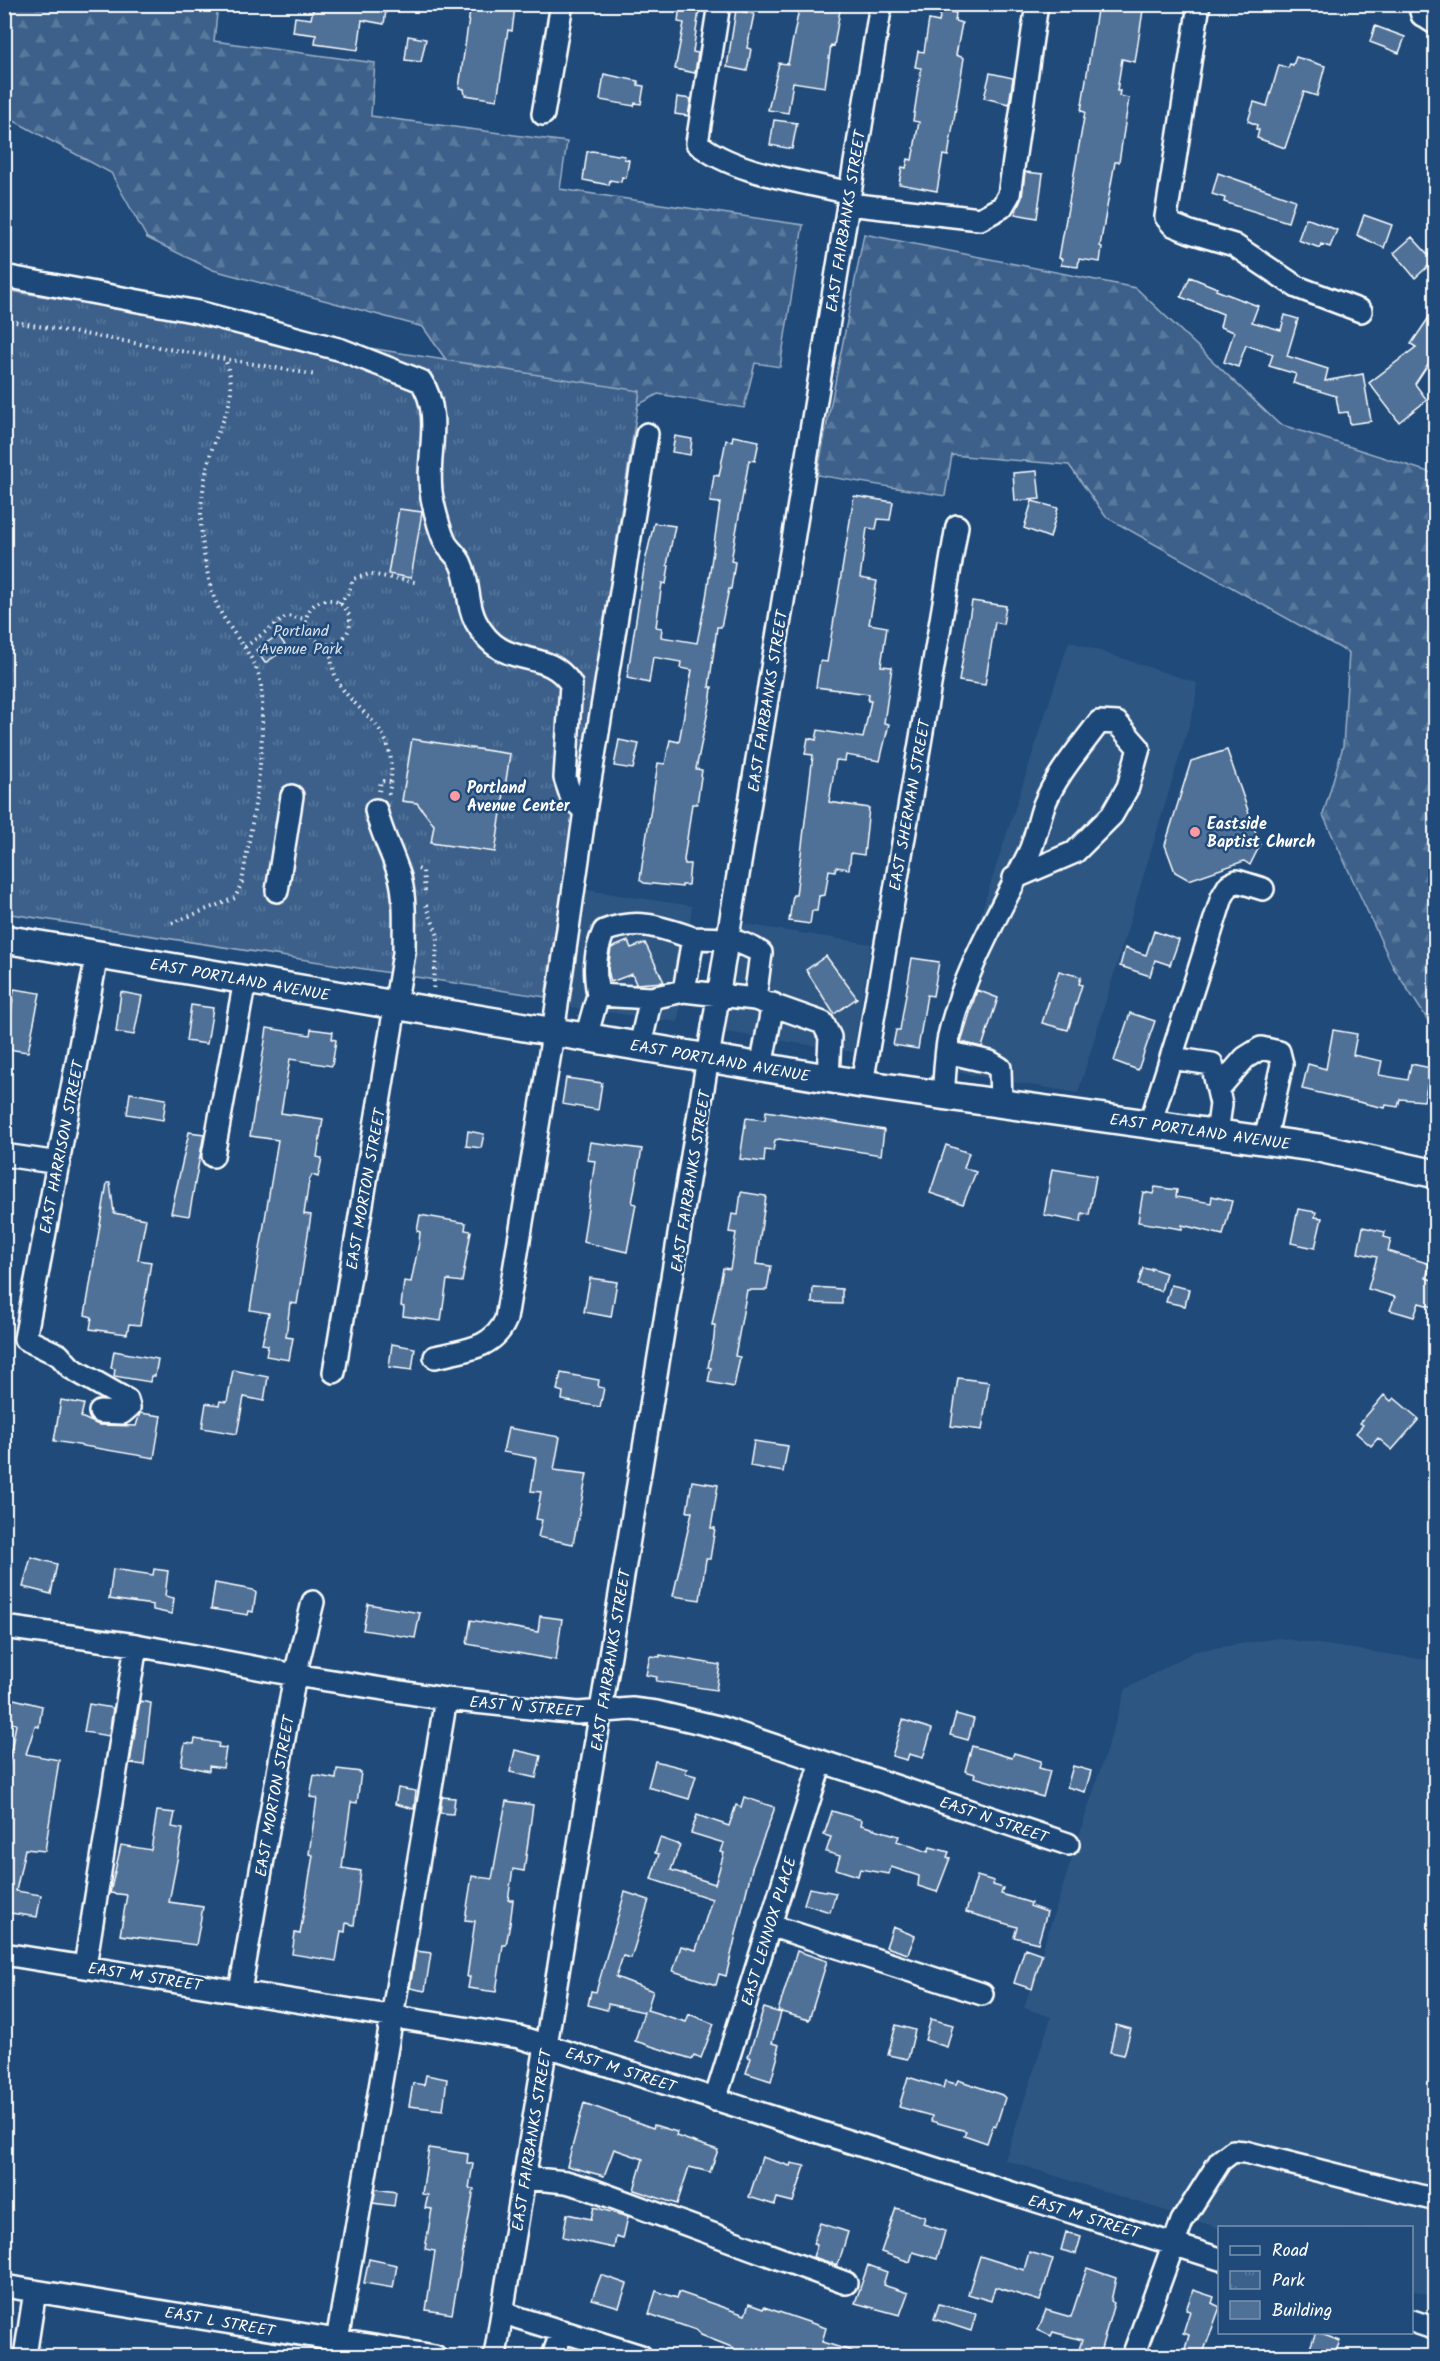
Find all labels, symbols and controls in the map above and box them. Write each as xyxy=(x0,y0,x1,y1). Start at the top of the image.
street label: EAST FAIRBANKS STREET xyxy=(820,127,873,314)
street label: EAST FAIRBANKS STREET xyxy=(742,607,795,794)
park label: Portland Avenue Park xyxy=(260,619,343,662)
street label: EAST SHERMAN STREET xyxy=(883,716,938,893)
place label: Portland Avenue Center xyxy=(467,776,571,819)
marker: Portland Avenue Center xyxy=(448,789,462,803)
place label: Eastside Baptist Church xyxy=(1207,812,1315,855)
marker: Eastside Baptist Church xyxy=(1188,825,1202,839)
street label: EAST PORTLAND AVENUE xyxy=(148,952,332,1009)
street label: EAST PORTLAND AVENUE xyxy=(628,1033,812,1090)
street label: EAST HARRISON STREET xyxy=(33,1057,92,1236)
street label: EAST FAIRBANKS STREET xyxy=(665,1087,718,1274)
street label: EAST MORTON STREET xyxy=(340,1105,393,1272)
street label: EAST PORTLAND AVENUE xyxy=(1108,1107,1292,1158)
street label: EAST FAIRBANKS STREET xyxy=(585,1566,638,1753)
street label: EAST N STREET xyxy=(468,1690,585,1725)
street label: EAST MORTON STREET xyxy=(249,1712,302,1879)
street label: EAST N STREET xyxy=(936,1790,1053,1851)
street label: EAST LENNOX PLACE xyxy=(735,1853,804,2009)
street label: EAST M STREET xyxy=(86,1956,205,1999)
street label: EAST M STREET xyxy=(562,2041,681,2101)
street label: EAST FAIRBANKS STREET xyxy=(506,2046,559,2233)
street label: EAST M STREET xyxy=(1025,2189,1144,2247)
legend xyxy=(1218,2226,1413,2334)
text: Road xyxy=(1272,2237,1309,2266)
text: Park xyxy=(1272,2267,1305,2296)
text: Building xyxy=(1272,2297,1332,2326)
street label: EAST L STREET xyxy=(163,2300,278,2345)

